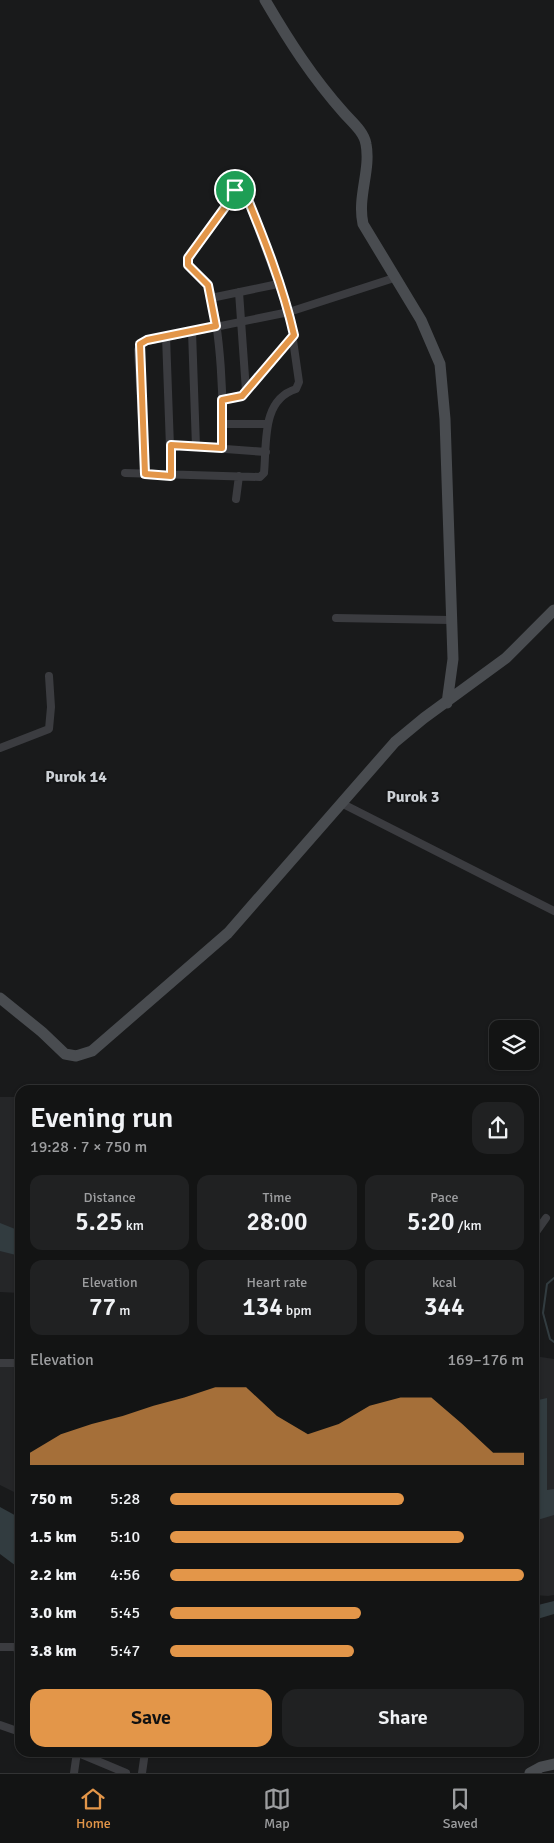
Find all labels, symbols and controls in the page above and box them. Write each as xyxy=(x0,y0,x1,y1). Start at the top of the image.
pin xyxy=(214,169,256,211)
icon: arrive xyxy=(221,176,249,204)
district label: Purok 14 xyxy=(45,767,107,787)
district label: Purok 3 xyxy=(386,787,440,807)
map controls xyxy=(489,1020,539,1070)
button: layers xyxy=(489,1020,539,1070)
text: Evening run xyxy=(30,1101,173,1135)
button: share xyxy=(472,1102,524,1154)
text: 19:28 · 7 × 750 m xyxy=(30,1137,147,1157)
text: Distance xyxy=(84,1189,136,1206)
text: Time xyxy=(263,1189,291,1206)
text: Pace xyxy=(430,1189,458,1206)
text: 5.25 xyxy=(75,1206,123,1237)
text: 28:00 xyxy=(246,1206,308,1237)
text: 5:20 xyxy=(407,1206,455,1237)
text: km xyxy=(123,1217,144,1234)
text: /km xyxy=(455,1217,482,1234)
text: Elevation xyxy=(82,1274,138,1291)
text: Heart rate xyxy=(247,1274,307,1291)
text: kcal xyxy=(432,1274,457,1291)
text: 77 xyxy=(89,1291,116,1322)
text: 134 xyxy=(242,1291,283,1322)
text: 344 xyxy=(424,1291,465,1322)
text: m xyxy=(116,1302,130,1319)
text: bpm xyxy=(283,1302,312,1319)
text: Elevation xyxy=(30,1350,94,1370)
text: 169–176 m xyxy=(447,1350,524,1370)
text: 750 m xyxy=(30,1489,72,1509)
text: 5:28 xyxy=(110,1489,140,1509)
text: 1.5 km xyxy=(30,1527,77,1547)
text: 5:10 xyxy=(110,1527,140,1547)
text: 2.2 km xyxy=(30,1565,77,1585)
text: 4:56 xyxy=(110,1565,140,1585)
text: 3.0 km xyxy=(30,1603,77,1623)
text: 5:45 xyxy=(110,1603,140,1623)
text: 3.8 km xyxy=(30,1641,77,1661)
text: 5:47 xyxy=(110,1641,140,1661)
button: Save xyxy=(30,1689,272,1747)
button: Share xyxy=(282,1689,524,1747)
tab: Home xyxy=(76,1785,111,1832)
tab: Map xyxy=(263,1785,291,1832)
tab: Saved xyxy=(443,1785,478,1832)

